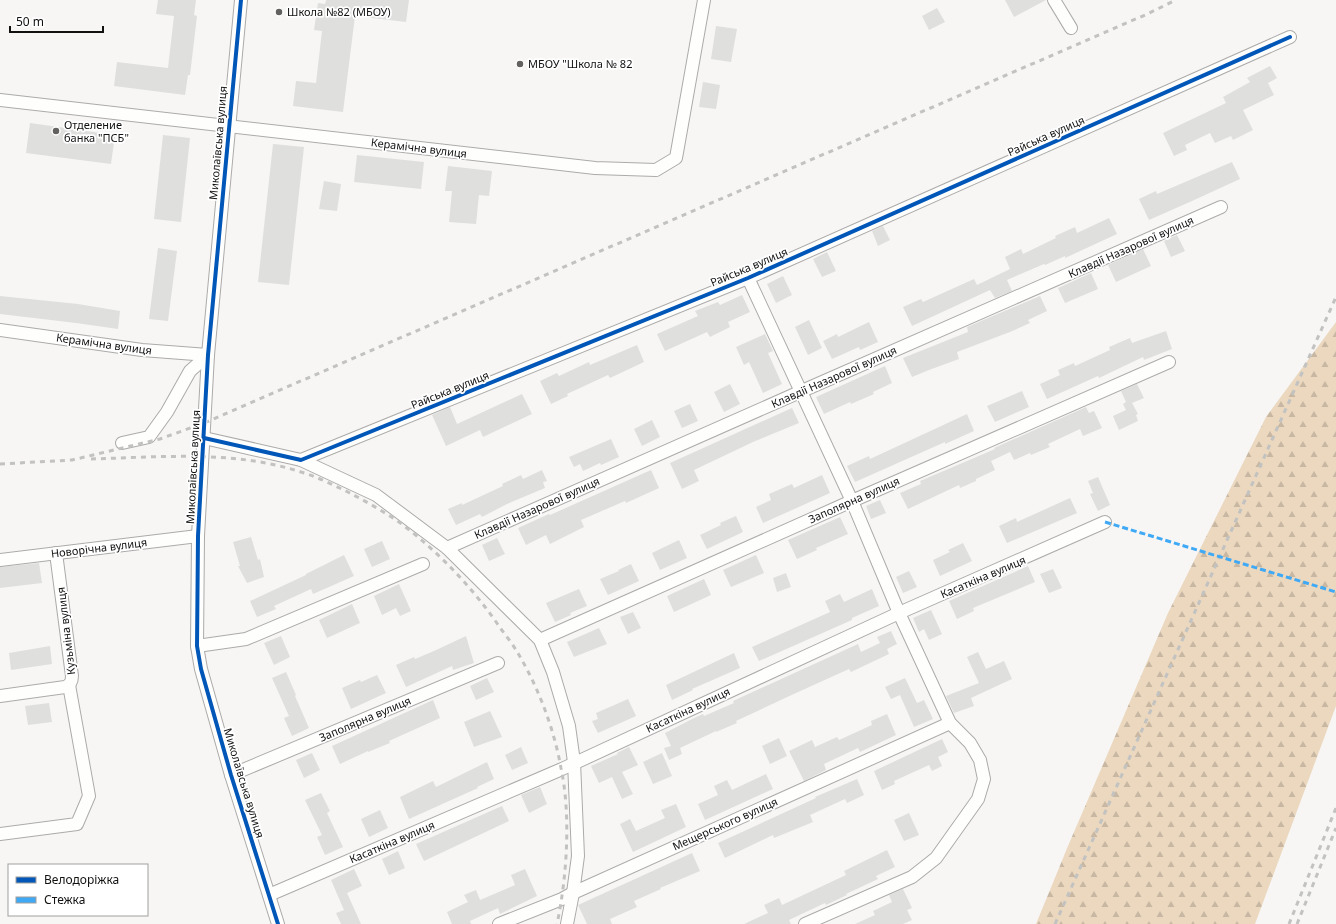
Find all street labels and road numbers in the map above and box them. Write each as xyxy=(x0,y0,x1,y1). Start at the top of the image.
street label: Миколаївська вулиця xyxy=(205,85,230,200)
street label: Райська вулиця xyxy=(1005,112,1087,159)
street label: Керамічна вулиця xyxy=(370,134,468,161)
street label: Клавдії Назарової вулиця xyxy=(1066,212,1196,281)
street label: Райська вулиця xyxy=(708,243,790,290)
street label: Керамічна вулиця xyxy=(55,329,153,358)
street label: Клавдії Назарової вулиця xyxy=(769,342,899,411)
street label: Райська вулиця xyxy=(409,367,491,412)
street label: Миколаївська вулиця xyxy=(182,410,203,524)
street label: Клавдії Назарової вулиця xyxy=(472,473,602,542)
street label: Заполярна вулиця xyxy=(806,473,902,526)
street label: Новорічна вулиця xyxy=(50,534,148,561)
street label: Касаткіна вулиця xyxy=(938,552,1028,601)
street label: Кузьміна вулиця xyxy=(53,586,78,676)
street label: Касаткіна вулиця xyxy=(643,683,732,736)
street label: Заполярна вулиця xyxy=(317,692,413,745)
street label: Миколаївська вулиця xyxy=(221,726,268,840)
street label: Мещерського вулиця xyxy=(670,794,780,854)
street label: Касаткіна вулиця xyxy=(347,817,437,866)

